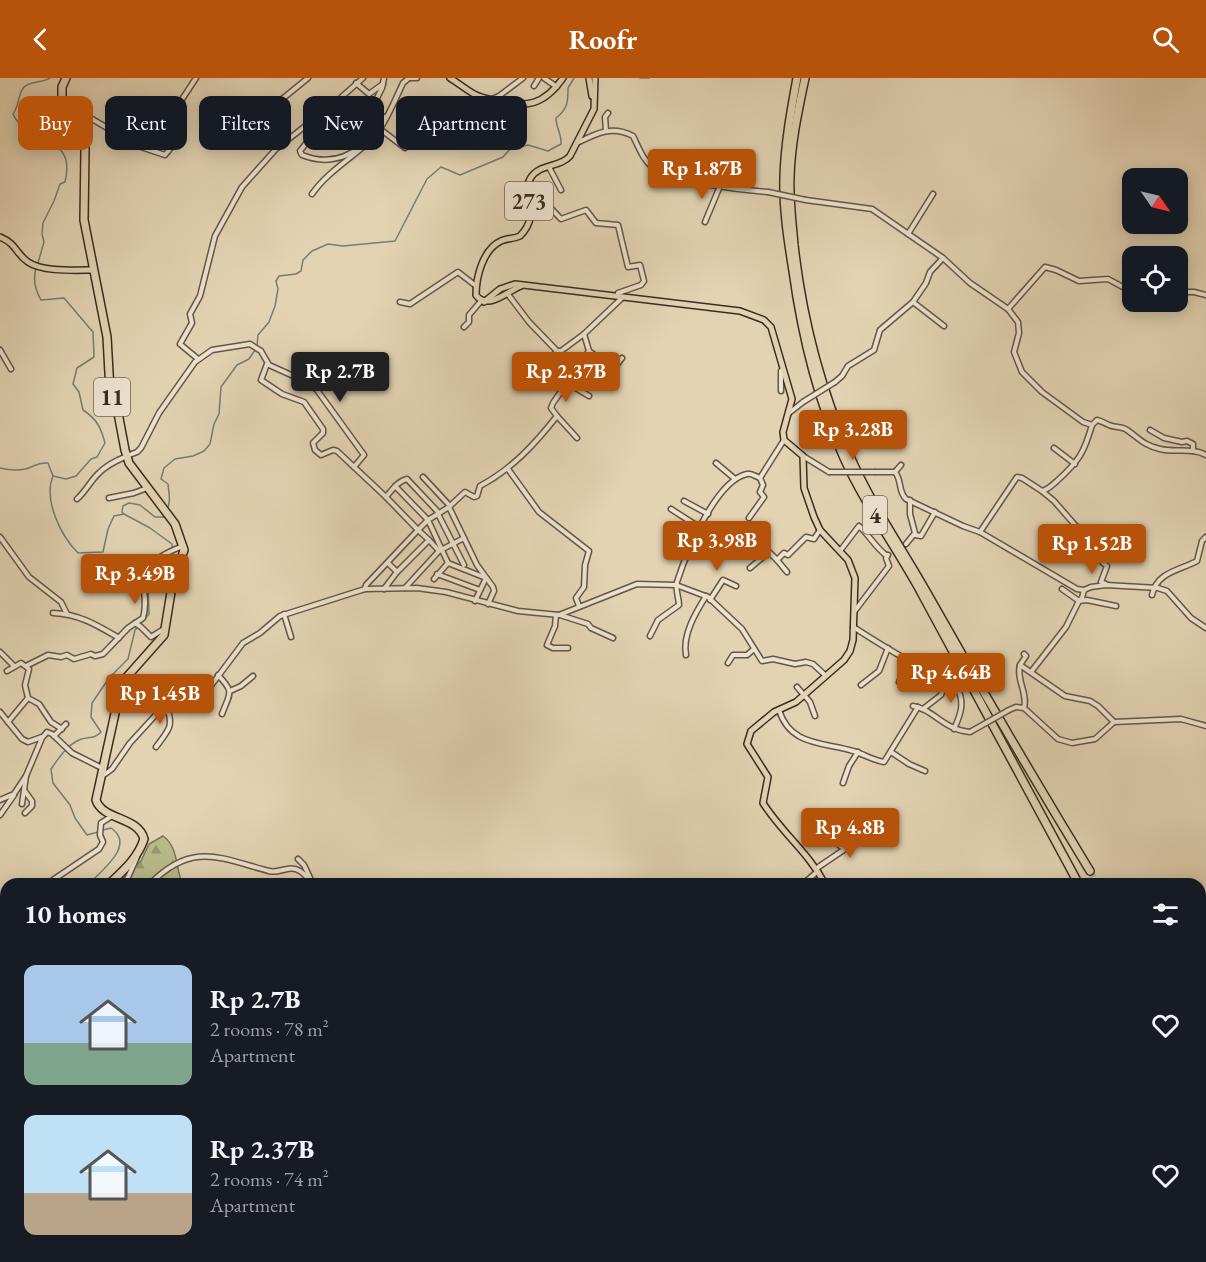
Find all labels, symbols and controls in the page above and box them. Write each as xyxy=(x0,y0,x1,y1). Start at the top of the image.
text: Roofr xyxy=(569,22,637,57)
icon: back xyxy=(24,23,57,56)
icon: search xyxy=(1149,23,1182,56)
chip: Buy xyxy=(18,96,93,150)
chip: Rent xyxy=(105,96,187,150)
chip: Filters xyxy=(199,96,291,150)
chip: New xyxy=(303,96,384,150)
chip: Apartment xyxy=(396,96,527,150)
pin: Rp 1.87B xyxy=(640,149,764,200)
text: Rp 1.87B xyxy=(662,155,742,181)
north arrow xyxy=(1122,168,1188,234)
map controls xyxy=(1122,168,1188,312)
road number: 273 xyxy=(505,182,553,220)
button: locate xyxy=(1122,246,1188,312)
pin: Rp 2.7B xyxy=(285,352,395,403)
pin: Rp 2.37B xyxy=(504,352,628,403)
text: Rp 2.7B xyxy=(305,358,375,384)
text: Rp 2.37B xyxy=(526,358,606,384)
road number: 11 xyxy=(94,378,130,416)
pin: Rp 3.28B xyxy=(791,410,915,461)
text: Rp 3.28B xyxy=(813,416,893,442)
road number: 4 xyxy=(863,496,887,534)
pin: Rp 3.98B xyxy=(655,521,779,572)
pin: Rp 1.52B xyxy=(1030,524,1154,575)
text: Rp 3.98B xyxy=(677,527,757,553)
text: Rp 1.52B xyxy=(1052,530,1132,556)
pin: Rp 3.49B xyxy=(73,554,197,605)
text: Rp 3.49B xyxy=(95,560,175,586)
pin: Rp 4.64B xyxy=(889,653,1013,704)
text: Rp 4.64B xyxy=(911,659,991,685)
pin: Rp 1.45B xyxy=(98,674,222,725)
text: Rp 1.45B xyxy=(120,680,200,706)
pin: Rp 4.8B xyxy=(795,808,905,859)
text: Rp 4.8B xyxy=(815,814,885,840)
text: 10 homes xyxy=(24,897,126,931)
icon: filters xyxy=(1149,898,1182,931)
text: Rp 2.7B xyxy=(210,982,300,1016)
icon: home xyxy=(72,989,144,1061)
icon: heart xyxy=(1149,1009,1182,1042)
text: 2 rooms · 78 m² xyxy=(210,1016,329,1042)
text: Apartment xyxy=(210,1042,295,1068)
text: Rp 2.37B xyxy=(210,1132,314,1166)
icon: home xyxy=(72,1139,144,1211)
icon: heart xyxy=(1149,1159,1182,1192)
text: 2 rooms · 74 m² xyxy=(210,1166,329,1192)
text: Apartment xyxy=(210,1192,295,1218)

